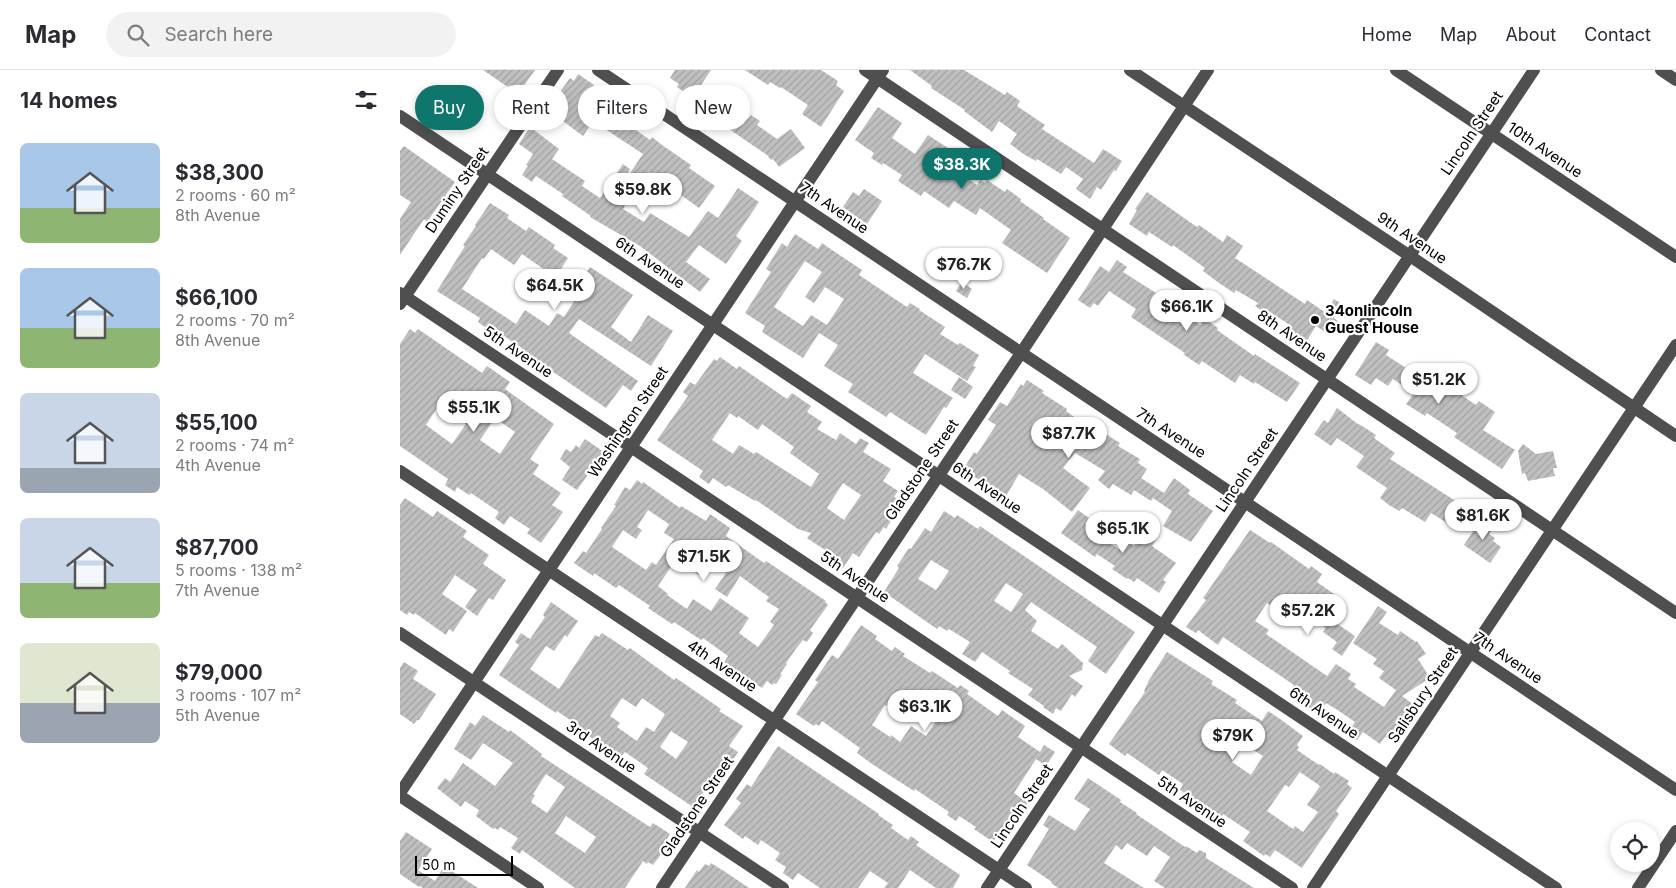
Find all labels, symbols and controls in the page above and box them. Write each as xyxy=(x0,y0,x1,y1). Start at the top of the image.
search box xyxy=(106,12,456,57)
text: Map xyxy=(25,20,76,49)
icon: search xyxy=(124,21,152,49)
text: Search here xyxy=(164,23,273,46)
text: Home xyxy=(1362,24,1412,45)
text: Map xyxy=(1440,24,1477,45)
text: About xyxy=(1505,24,1556,45)
text: Contact xyxy=(1584,24,1651,45)
chip: Buy xyxy=(415,85,484,130)
chip: Rent xyxy=(494,85,568,130)
chip: Filters xyxy=(578,85,666,130)
chip: New xyxy=(676,85,750,130)
icon: filters xyxy=(352,86,380,114)
street label: Lincoln Street xyxy=(1436,87,1507,178)
text: 14 homes xyxy=(20,88,118,113)
street label: 10th Avenue xyxy=(1504,118,1586,182)
street label: Duminy Street xyxy=(421,143,492,237)
pin: $38.3K xyxy=(921,148,1003,190)
text: $38.3K xyxy=(933,154,991,174)
text: $38,300 xyxy=(175,160,264,185)
icon: home xyxy=(60,163,120,223)
pin: $59.8K xyxy=(602,172,684,215)
street label: 7th Avenue xyxy=(796,178,872,238)
text: $59.8K xyxy=(614,179,672,199)
text: 2 rooms · 60 m² xyxy=(175,185,296,205)
text: 8th Avenue xyxy=(175,205,260,225)
street label: 9th Avenue xyxy=(1374,207,1451,268)
street label: 6th Avenue xyxy=(612,232,689,293)
pin: $76.7K xyxy=(923,248,1005,290)
text: $76.7K xyxy=(936,254,992,274)
pin: $64.5K xyxy=(514,268,596,311)
text: $64.5K xyxy=(526,275,584,295)
text: $66,100 xyxy=(175,285,258,310)
icon: home xyxy=(60,288,120,348)
pin: $66.1K xyxy=(1146,290,1228,332)
text: $66.1K xyxy=(1160,296,1214,316)
place label: 34onlincoln Guest House xyxy=(1325,301,1419,337)
street label: 8th Avenue xyxy=(1254,305,1331,366)
text: 2 rooms · 70 m² xyxy=(175,310,295,330)
marker: 34onlincoln Guest House xyxy=(1309,314,1321,326)
street label: 5th Avenue xyxy=(480,321,557,382)
text: 8th Avenue xyxy=(175,330,260,350)
street label: Washington Street xyxy=(583,362,672,481)
pin: $51.2K xyxy=(1398,362,1480,405)
text: $51.2K xyxy=(1412,369,1466,389)
pin: $55.1K xyxy=(433,390,515,433)
text: $55.1K xyxy=(448,397,500,417)
street label: 7th Avenue xyxy=(1133,403,1210,462)
text: $55,100 xyxy=(175,410,258,435)
icon: home xyxy=(60,413,120,473)
street label: Gladstone Street xyxy=(881,415,963,524)
pin: $87.7K xyxy=(1028,416,1110,459)
text: $87.7K xyxy=(1042,423,1096,443)
street label: Lincoln Street xyxy=(1211,424,1282,515)
text: 2 rooms · 74 m² xyxy=(175,435,294,455)
text: 4th Avenue xyxy=(175,455,261,475)
street label: 6th Avenue xyxy=(949,457,1026,518)
pin: $81.6K xyxy=(1442,498,1524,541)
text: $81.6K xyxy=(1456,505,1510,525)
pin: $65.1K xyxy=(1082,512,1164,554)
text: $65.1K xyxy=(1096,518,1150,538)
text: $87,700 xyxy=(175,535,259,560)
icon: home xyxy=(60,538,120,598)
pin: $71.5K xyxy=(663,540,745,582)
text: $71.5K xyxy=(677,546,731,566)
street label: 5th Avenue xyxy=(817,546,894,607)
text: 5 rooms · 138 m² xyxy=(175,560,302,580)
text: 7th Avenue xyxy=(175,580,259,600)
pin: $57.2K xyxy=(1267,594,1349,636)
text: $57.2K xyxy=(1281,600,1335,620)
street label: 7th Avenue xyxy=(1470,628,1546,688)
street label: 4th Avenue xyxy=(684,635,761,696)
street label: Salisbury Street xyxy=(1383,643,1462,747)
text: $79,000 xyxy=(175,660,263,685)
icon: home xyxy=(60,663,120,723)
street label: 6th Avenue xyxy=(1286,682,1363,743)
text: 3 rooms · 107 m² xyxy=(175,685,301,705)
pin: $63.1K xyxy=(884,690,966,732)
text: $63.1K xyxy=(898,696,952,716)
text: 5th Avenue xyxy=(175,705,260,725)
street label: 3rd Avenue xyxy=(562,716,640,777)
pin: $79K xyxy=(1203,718,1263,761)
text: $79K xyxy=(1212,725,1254,745)
street label: Gladstone Street xyxy=(656,752,738,861)
street label: Lincoln Street xyxy=(986,760,1057,851)
street label: 5th Avenue xyxy=(1154,771,1231,832)
map controls xyxy=(1610,822,1660,872)
button: locate xyxy=(1610,822,1660,872)
scale bar xyxy=(415,853,512,876)
text: 50 m xyxy=(422,856,456,873)

